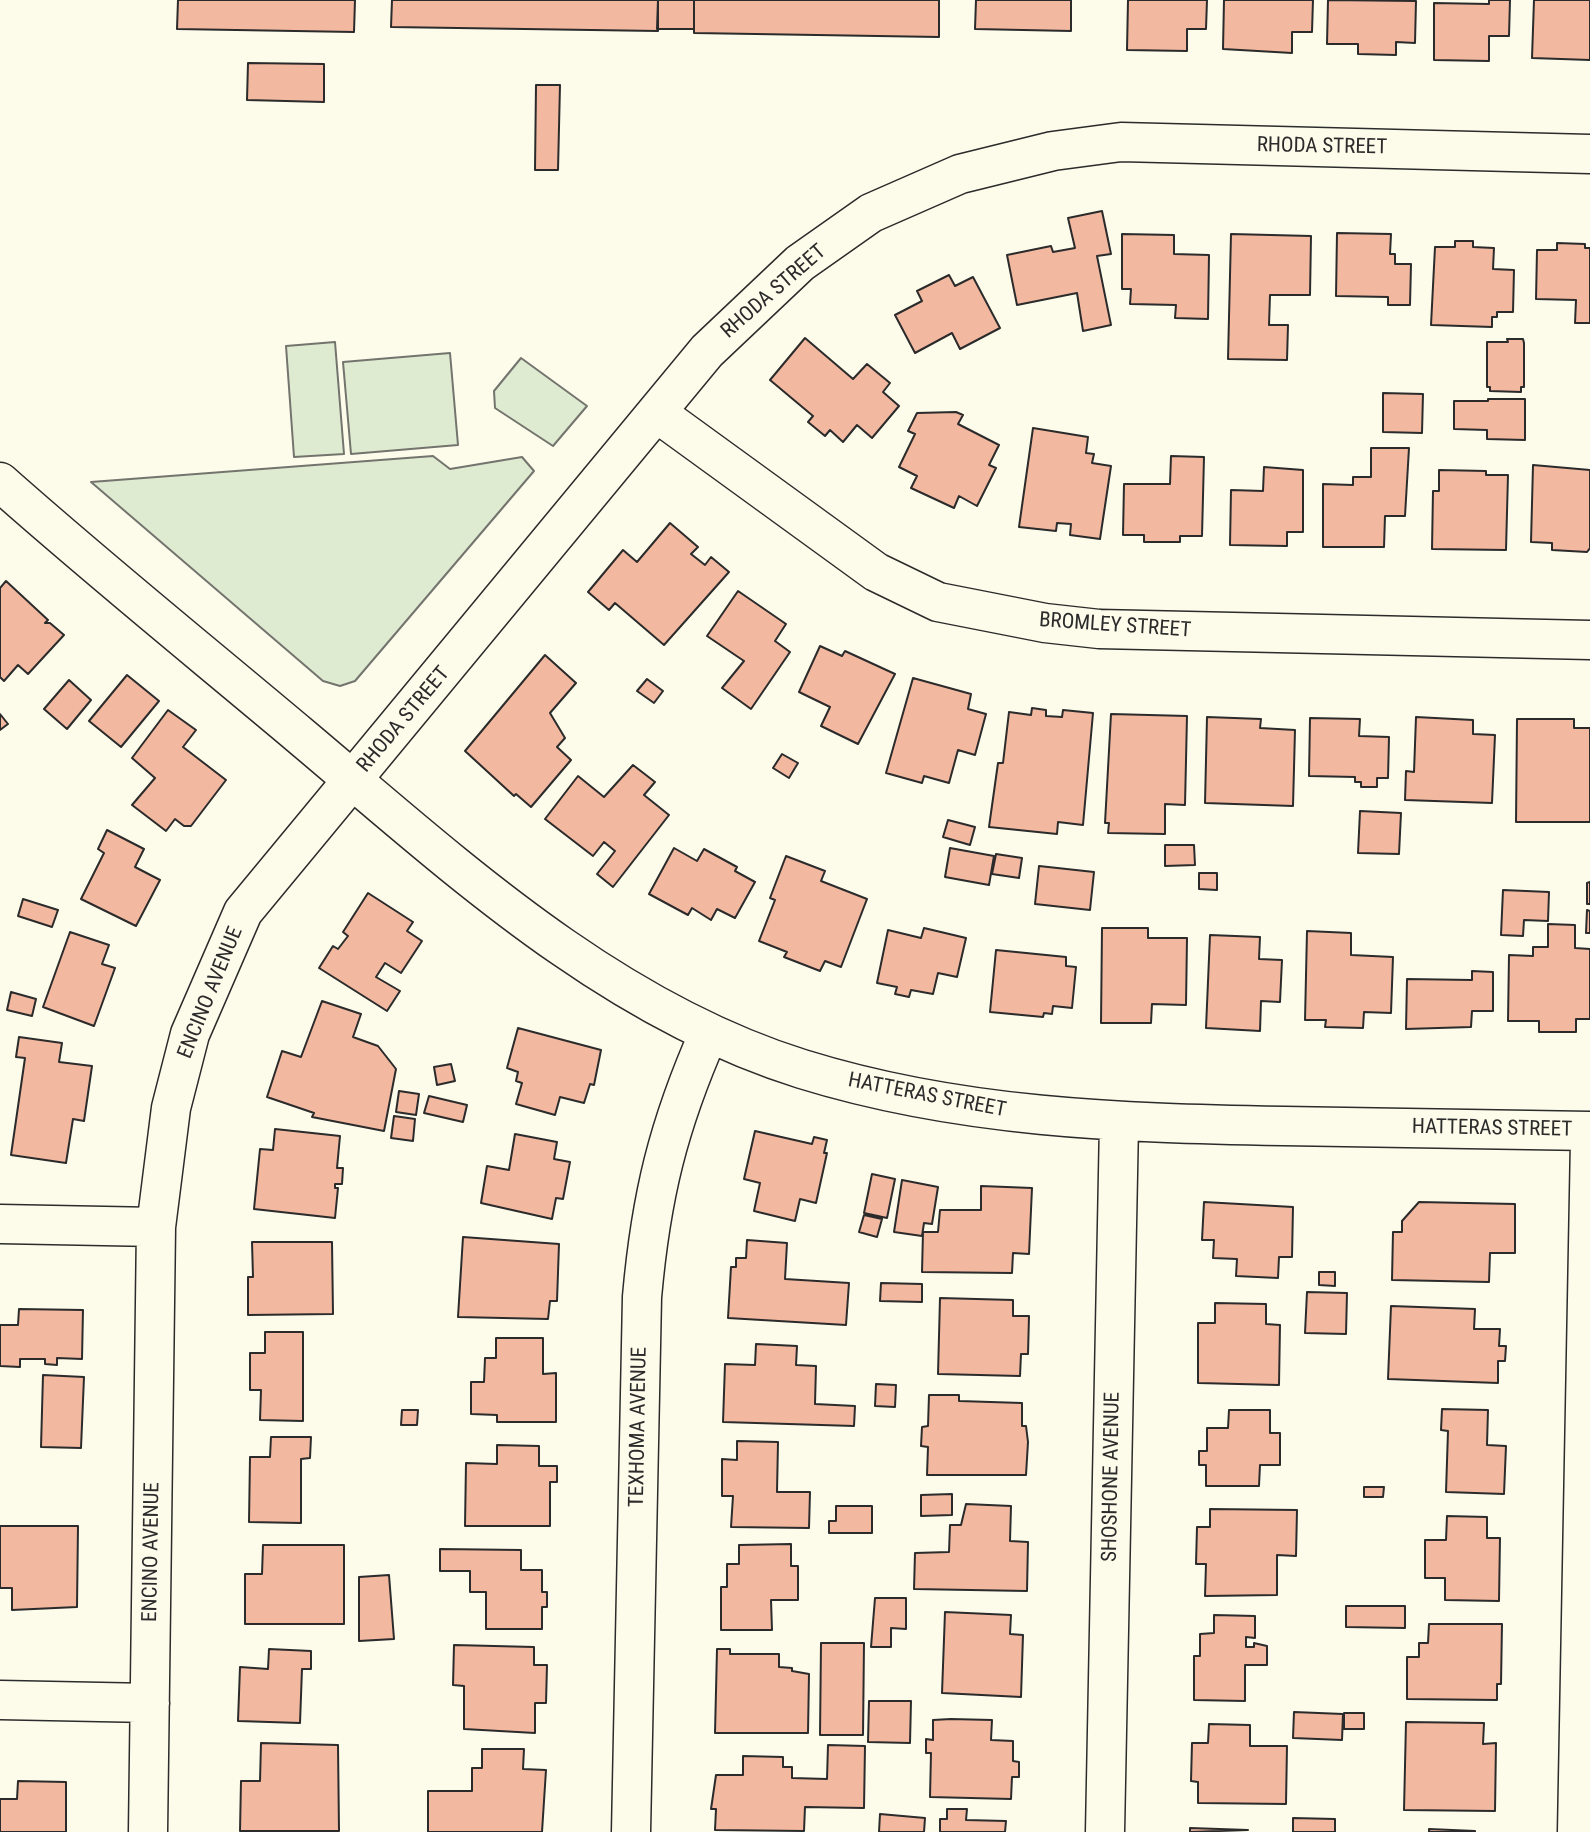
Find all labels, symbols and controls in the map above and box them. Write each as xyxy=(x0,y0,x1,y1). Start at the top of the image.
street label: RHODA STREET xyxy=(1257,133,1387,161)
street label: RHODA STREET xyxy=(716,240,832,344)
street label: BROMLEY STREET xyxy=(1038,608,1192,644)
street label: RHODA STREET xyxy=(352,662,456,778)
street label: ENCINO AVENUE xyxy=(173,924,249,1062)
street label: HATTERAS STREET xyxy=(846,1068,1008,1124)
street label: HATTERAS STREET xyxy=(1412,1115,1572,1143)
street label: TEXHOMA AVENUE xyxy=(625,1347,653,1507)
street label: SHOSHONE AVENUE xyxy=(1098,1392,1126,1562)
street label: ENCINO AVENUE xyxy=(138,1482,166,1622)

